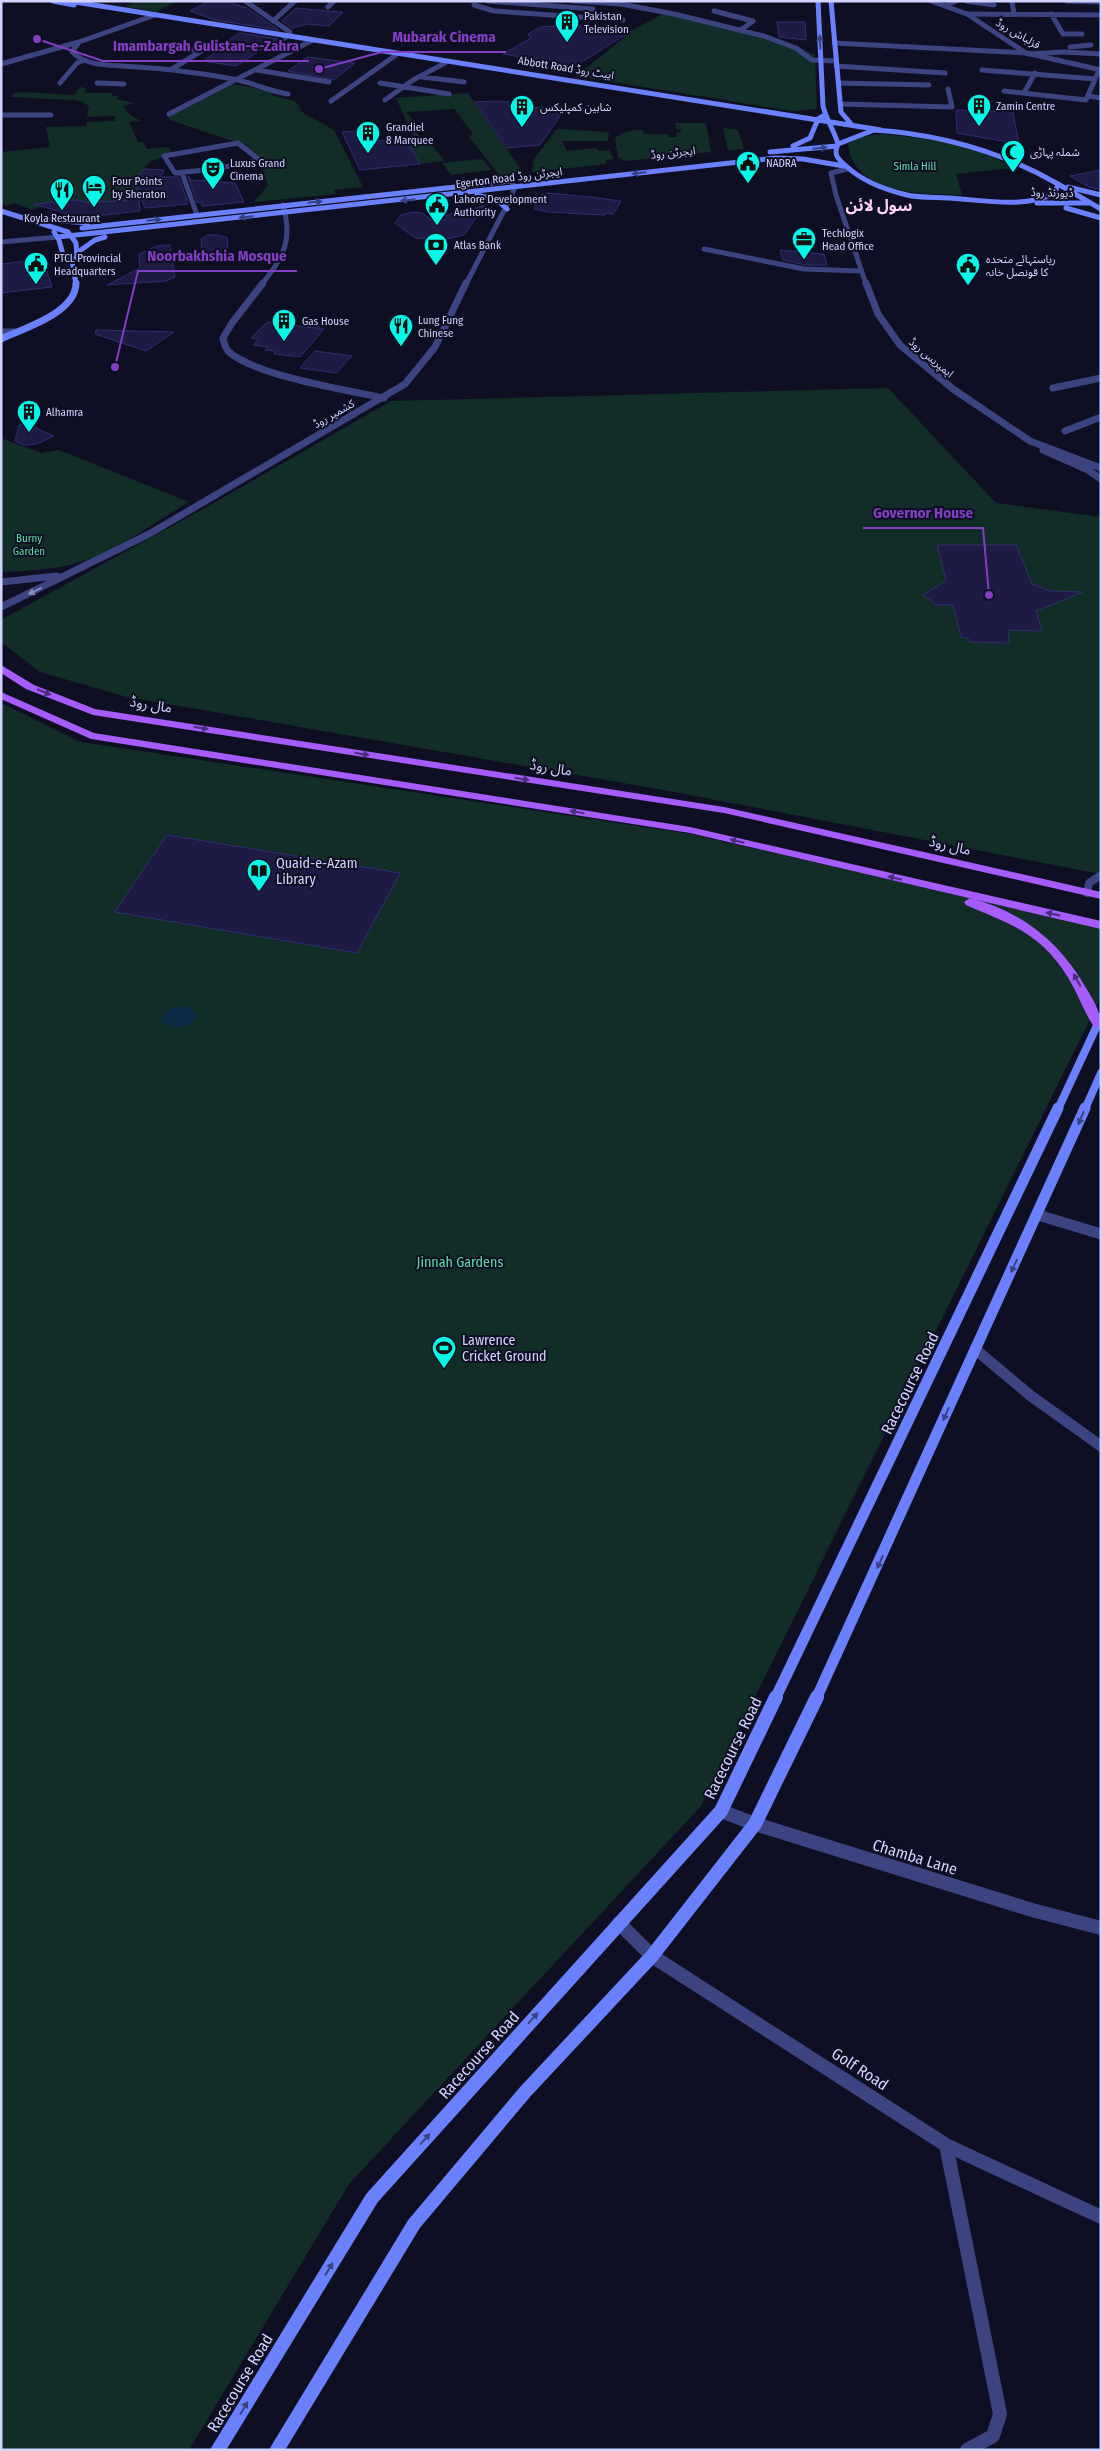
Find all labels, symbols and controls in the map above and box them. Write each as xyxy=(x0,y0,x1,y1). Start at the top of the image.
building icon: Pakistan Television xyxy=(554,9,580,43)
place label: Pakistan Television xyxy=(584,10,629,36)
street label: قزلباش روڈ xyxy=(994,16,1043,52)
callout: Mubarak Cinema xyxy=(382,22,506,52)
text: Mubarak Cinema xyxy=(392,28,496,46)
callout: Imambargah Gulistan-e-Zahra xyxy=(103,31,309,61)
one-way arrow xyxy=(816,33,824,49)
text: Imambargah Gulistan-e-Zahra xyxy=(113,37,299,55)
street label: Abbott Road ایبٹ روڈ xyxy=(517,54,615,82)
building icon: Zamin Centre xyxy=(966,93,992,127)
building icon: شاہین کمپلیکس xyxy=(509,94,535,128)
place label: Zamin Centre xyxy=(996,100,1055,113)
place label: شاہین کمپلیکس xyxy=(540,101,612,115)
building icon: Grandiel 8 Marquee xyxy=(355,120,381,154)
place label: Grandiel 8 Marquee xyxy=(386,121,433,147)
mosque icon: شملہ پہاڑی xyxy=(1000,139,1026,173)
one-way arrow xyxy=(813,143,829,151)
street label: ایجرٹن روڈ xyxy=(650,144,696,162)
place label: شملہ پہاڑی xyxy=(1030,146,1080,160)
public building icon: NADRA xyxy=(735,150,761,184)
theatre icon: Luxus Grand Cinema xyxy=(200,156,226,190)
place label: Luxus Grand Cinema xyxy=(230,157,285,183)
place label: NADRA xyxy=(766,157,797,170)
park label: Simla Hill xyxy=(894,160,936,173)
street label: Egerton Road ایجرٹن روڈ xyxy=(455,165,563,191)
one-way arrow xyxy=(631,169,647,177)
hotel icon: Four Points by Sheraton xyxy=(81,174,107,208)
place label: Four Points by Sheraton xyxy=(112,175,166,201)
restaurant icon: Koyla Restaurant xyxy=(49,177,75,211)
street label: ڈیورنڈ روڈ xyxy=(1030,186,1074,200)
public building icon: Lahore Development Authority xyxy=(424,192,450,226)
place label: Lahore Development Authority xyxy=(454,193,548,219)
one-way arrow xyxy=(400,196,416,204)
district label: سول لائن xyxy=(846,196,912,215)
one-way arrow xyxy=(308,198,324,206)
place label: Koyla Restaurant xyxy=(24,212,100,225)
one-way arrow xyxy=(238,213,254,221)
one-way arrow xyxy=(146,216,162,224)
office icon: Techlogix Head Office xyxy=(791,226,817,260)
place label: Techlogix Head Office xyxy=(822,227,874,253)
bank icon: Atlas Bank xyxy=(423,232,449,266)
place label: Atlas Bank xyxy=(454,239,502,252)
callout: Noorbakhshia Mosque xyxy=(138,241,297,271)
text: Noorbakhshia Mosque xyxy=(147,247,287,265)
public building icon: PTCL Provincial Headquarters xyxy=(23,251,49,285)
place label: PTCL Provincial Headquarters xyxy=(54,252,121,278)
public building icon: ریاستہائے متحدہ کا قونصل خانہ xyxy=(955,252,981,286)
place label: ریاستہائے متحدہ کا قونصل خانہ xyxy=(986,253,1056,279)
building icon: Gas House xyxy=(271,308,297,342)
restaurant icon: Lung Fung Chinese xyxy=(388,313,414,347)
place label: Lung Fung Chinese xyxy=(418,314,464,340)
place label: Gas House xyxy=(302,315,349,328)
street label: ایمپریس روڈ xyxy=(905,335,956,381)
street label: کشمیر روڈ xyxy=(311,397,357,431)
building icon: Alhamra xyxy=(16,399,42,433)
place label: Alhamra xyxy=(46,406,83,419)
callout: Governor House xyxy=(863,498,983,528)
text: Governor House xyxy=(873,504,974,522)
park label: Burny Garden xyxy=(13,532,45,558)
one-way arrow xyxy=(28,587,42,595)
one-way arrow xyxy=(37,688,52,696)
street label: مال روڈ xyxy=(129,693,173,717)
one-way arrow xyxy=(193,725,209,733)
one-way arrow xyxy=(354,750,370,758)
street label: مال روڈ xyxy=(529,756,573,780)
one-way arrow xyxy=(515,775,531,783)
one-way arrow xyxy=(568,808,584,816)
street label: مال روڈ xyxy=(927,833,973,859)
one-way arrow xyxy=(729,837,744,845)
place label: Quaid-e-Azam Library xyxy=(276,855,357,888)
library icon: Quaid-e-Azam Library xyxy=(246,858,272,892)
one-way arrow xyxy=(887,874,902,882)
one-way arrow xyxy=(1046,910,1061,918)
one-way arrow xyxy=(1072,973,1081,986)
one-way arrow xyxy=(1077,1111,1085,1125)
park label: Jinnah Gardens xyxy=(417,1254,503,1271)
one-way arrow xyxy=(1010,1259,1018,1273)
street label: Racecourse Road xyxy=(877,1329,943,1437)
place label: Lawrence Cricket Ground xyxy=(462,1332,547,1365)
sports icon: Lawrence Cricket Ground xyxy=(431,1335,457,1369)
one-way arrow xyxy=(941,1407,949,1421)
one-way arrow xyxy=(875,1555,883,1569)
street label: Racecourse Road xyxy=(700,1694,766,1802)
street label: Chamba Lane xyxy=(870,1835,960,1879)
street label: Racecourse Road xyxy=(435,2007,523,2103)
one-way arrow xyxy=(527,2013,539,2025)
street label: Golf Road xyxy=(828,2044,892,2094)
one-way arrow xyxy=(419,2134,431,2146)
one-way arrow xyxy=(324,2263,333,2276)
street label: Racecourse Road xyxy=(203,2330,277,2436)
one-way arrow xyxy=(239,2402,248,2415)

